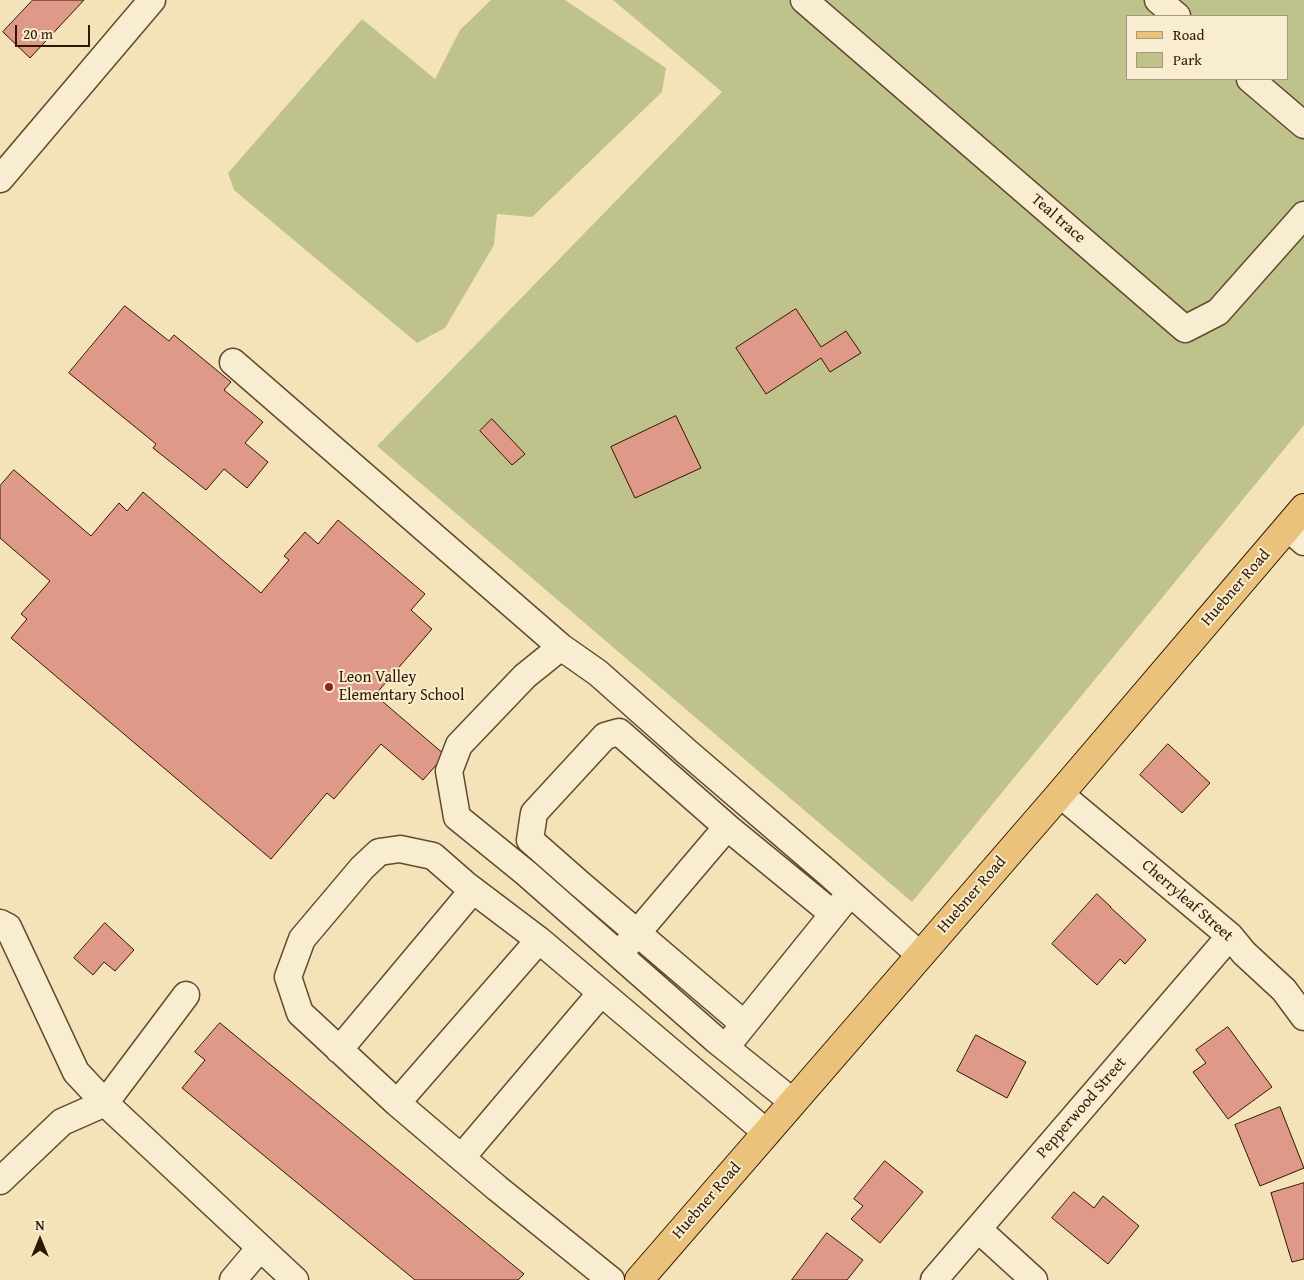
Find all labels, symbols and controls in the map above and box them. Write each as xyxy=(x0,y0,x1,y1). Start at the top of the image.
scale bar xyxy=(18,15,92,47)
legend xyxy=(1126,15,1289,80)
text: 20 m xyxy=(23,23,53,44)
text: Road xyxy=(1173,24,1204,45)
text: Park xyxy=(1173,49,1202,70)
street label: Teal trace xyxy=(1027,190,1089,248)
street label: Huebner Road xyxy=(1198,546,1274,630)
place label: Leon Valley Elementary School xyxy=(339,668,464,706)
marker: Leon Valley Elementary School xyxy=(323,681,335,693)
street label: Huebner Road xyxy=(934,853,1010,937)
street label: Cherryleaf Street xyxy=(1137,856,1237,946)
street label: Pepperwood Street xyxy=(1033,1054,1131,1162)
street label: Huebner Road xyxy=(669,1159,745,1243)
north arrow xyxy=(15,1215,65,1265)
text: N xyxy=(35,1215,45,1235)

